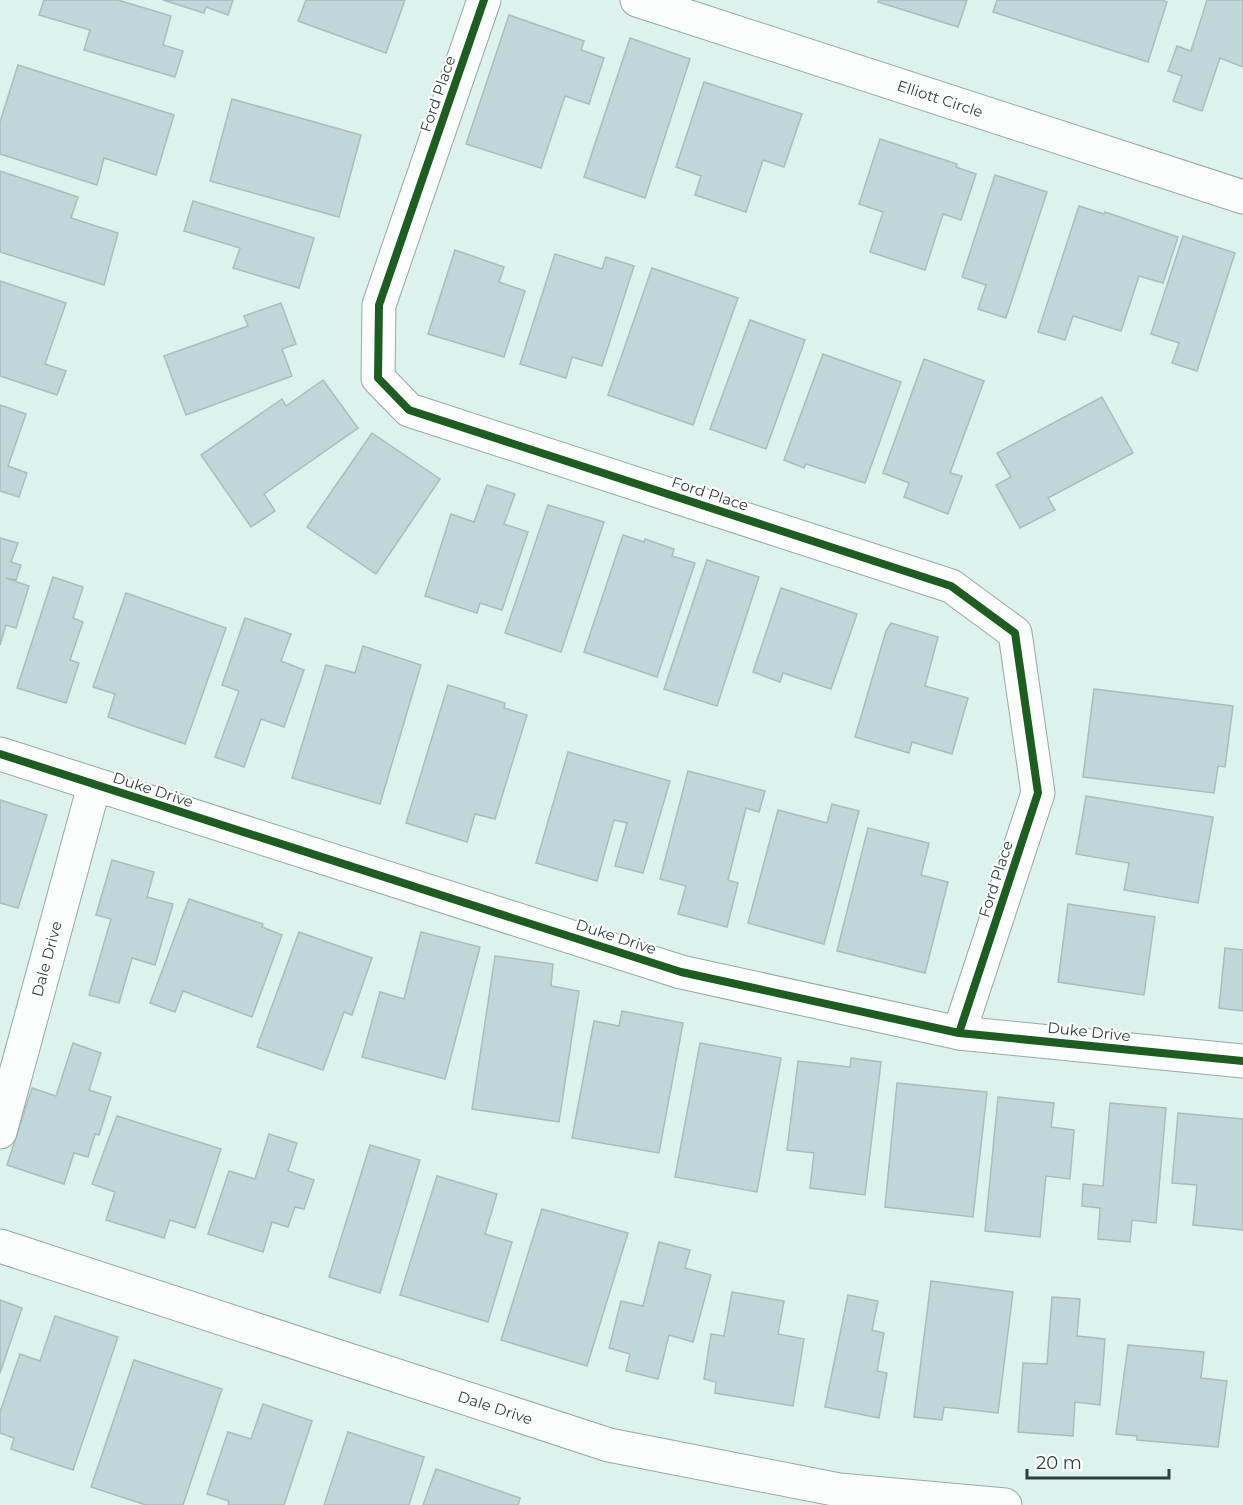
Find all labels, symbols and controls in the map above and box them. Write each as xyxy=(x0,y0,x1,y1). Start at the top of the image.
street label: Ford Place xyxy=(416,53,459,135)
street label: Elliott Circle xyxy=(895,76,986,121)
street label: Ford Place xyxy=(669,472,751,515)
street label: Duke Drive xyxy=(111,768,196,811)
street label: Ford Place xyxy=(974,838,1017,920)
street label: Duke Drive xyxy=(574,915,659,958)
street label: Dale Drive xyxy=(27,919,66,999)
street label: Duke Drive xyxy=(1047,1018,1132,1045)
street label: Dale Drive xyxy=(455,1387,535,1429)
scale bar xyxy=(1027,1442,1170,1480)
text: 20 m xyxy=(1036,1452,1082,1474)

